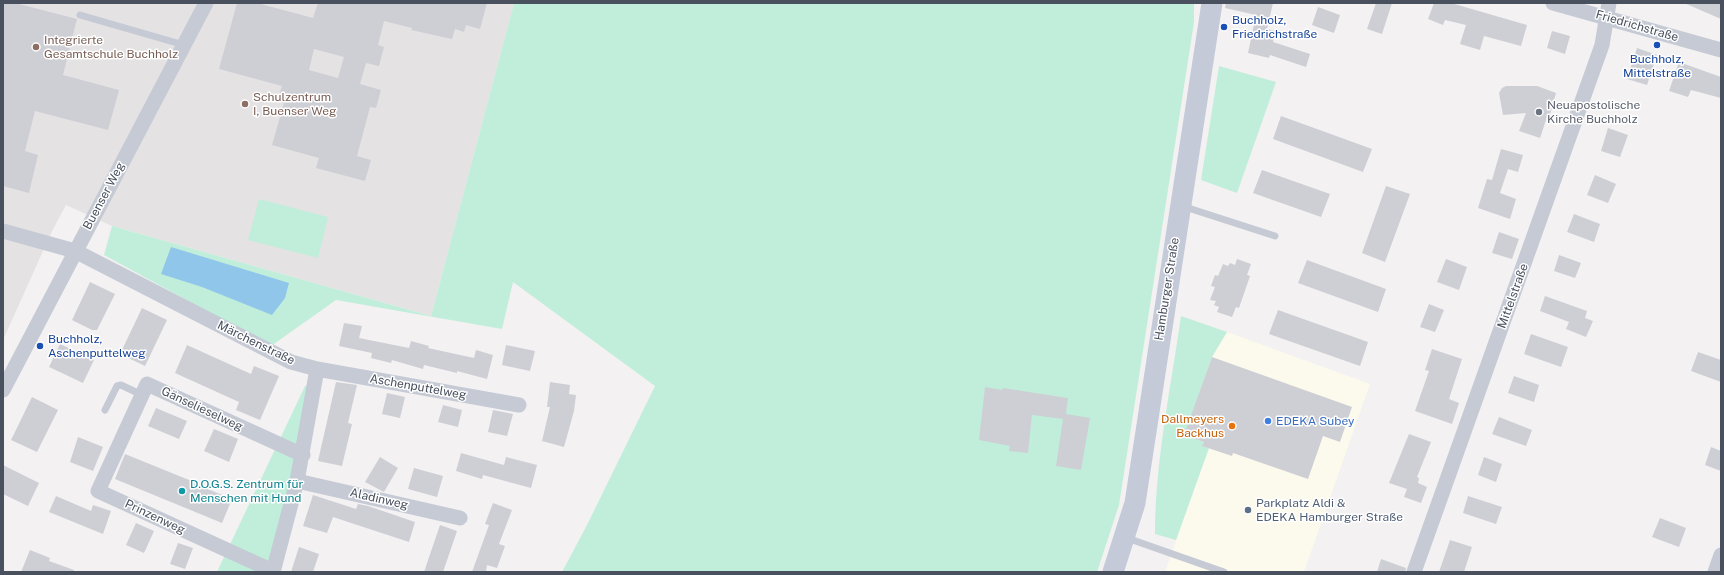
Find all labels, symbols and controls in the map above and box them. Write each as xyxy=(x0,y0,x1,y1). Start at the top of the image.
street label: Friedrichstraße xyxy=(1594,7,1680,45)
place label: Buchholz, Friedrichstraße xyxy=(1232,13,1317,41)
marker: Buchholz, Friedrichstraße xyxy=(1219,22,1229,32)
place label: Integrierte Gesamtschule Buchholz xyxy=(44,33,178,61)
marker: Buchholz, Mittelstraße xyxy=(1652,40,1662,50)
marker: Integrierte Gesamtschule Buchholz xyxy=(31,42,41,52)
place label: Buchholz, Mittelstraße xyxy=(1623,52,1691,80)
place label: Schulzentrum I, Buenser Weg xyxy=(253,90,336,118)
place label: Neuapostolische Kirche Buchholz xyxy=(1547,98,1640,126)
marker: Schulzentrum I, Buenser Weg xyxy=(240,99,250,109)
marker: Neuapostolische Kirche Buchholz xyxy=(1534,107,1544,117)
street label: Buenser Weg xyxy=(80,160,128,232)
street label: Hamburger Straße xyxy=(1152,237,1182,341)
street label: Mittelstraße xyxy=(1495,262,1531,330)
street label: Märchenstraße xyxy=(215,318,297,368)
place label: Buchholz, Aschenputtelweg xyxy=(48,332,146,360)
marker: Buchholz, Aschenputtelweg xyxy=(35,341,45,351)
street label: Aschenputtelweg xyxy=(369,371,467,403)
street label: Gänselieselweg xyxy=(159,384,245,434)
place label: Dallmeyers Backhus xyxy=(1161,412,1224,440)
place label: EDEKA Subey xyxy=(1276,414,1355,428)
marker: EDEKA Subey xyxy=(1263,416,1273,426)
marker: Dallmeyers Backhus xyxy=(1227,421,1237,431)
place label: D.O.G.S. Zentrum für Menschen mit Hund xyxy=(190,477,303,505)
street label: Aladinweg xyxy=(349,485,409,513)
marker: D.O.G.S. Zentrum für Menschen mit Hund xyxy=(177,486,187,496)
place label: Parkplatz Aldi & EDEKA Hamburger Straße xyxy=(1256,496,1403,524)
street label: Prinzenweg xyxy=(123,497,187,537)
marker: Parkplatz Aldi & EDEKA Hamburger Straße xyxy=(1243,505,1253,515)

